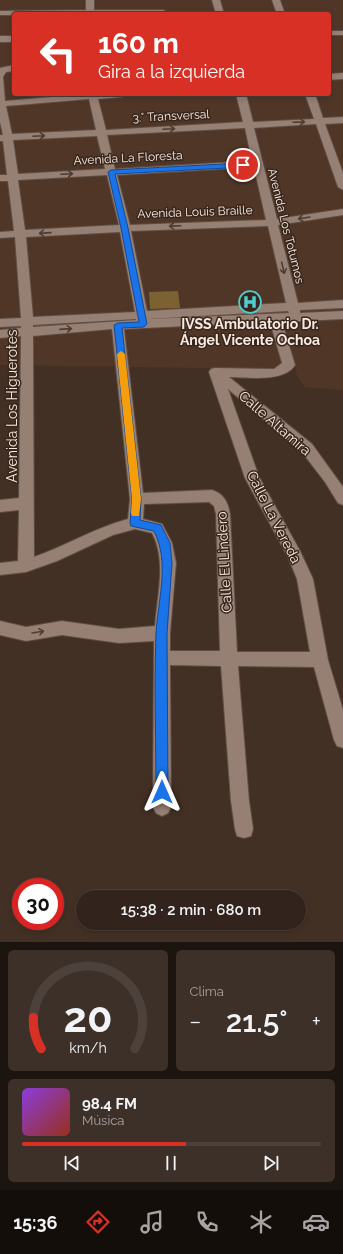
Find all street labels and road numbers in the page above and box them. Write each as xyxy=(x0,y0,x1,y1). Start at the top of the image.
street label: 3.° Transversal xyxy=(132,107,211,125)
street label: Avenida La Floresta xyxy=(73,148,183,168)
street label: Avenida Los Totumos xyxy=(265,167,307,285)
street label: Avenida Louis Braille xyxy=(137,203,253,221)
street label: Avenida Los Higuerotes xyxy=(4,329,20,483)
street label: Calle Altamira xyxy=(236,387,314,459)
street label: Calle La Vereda xyxy=(244,468,304,566)
street label: Calle El Lindero xyxy=(213,511,235,613)

